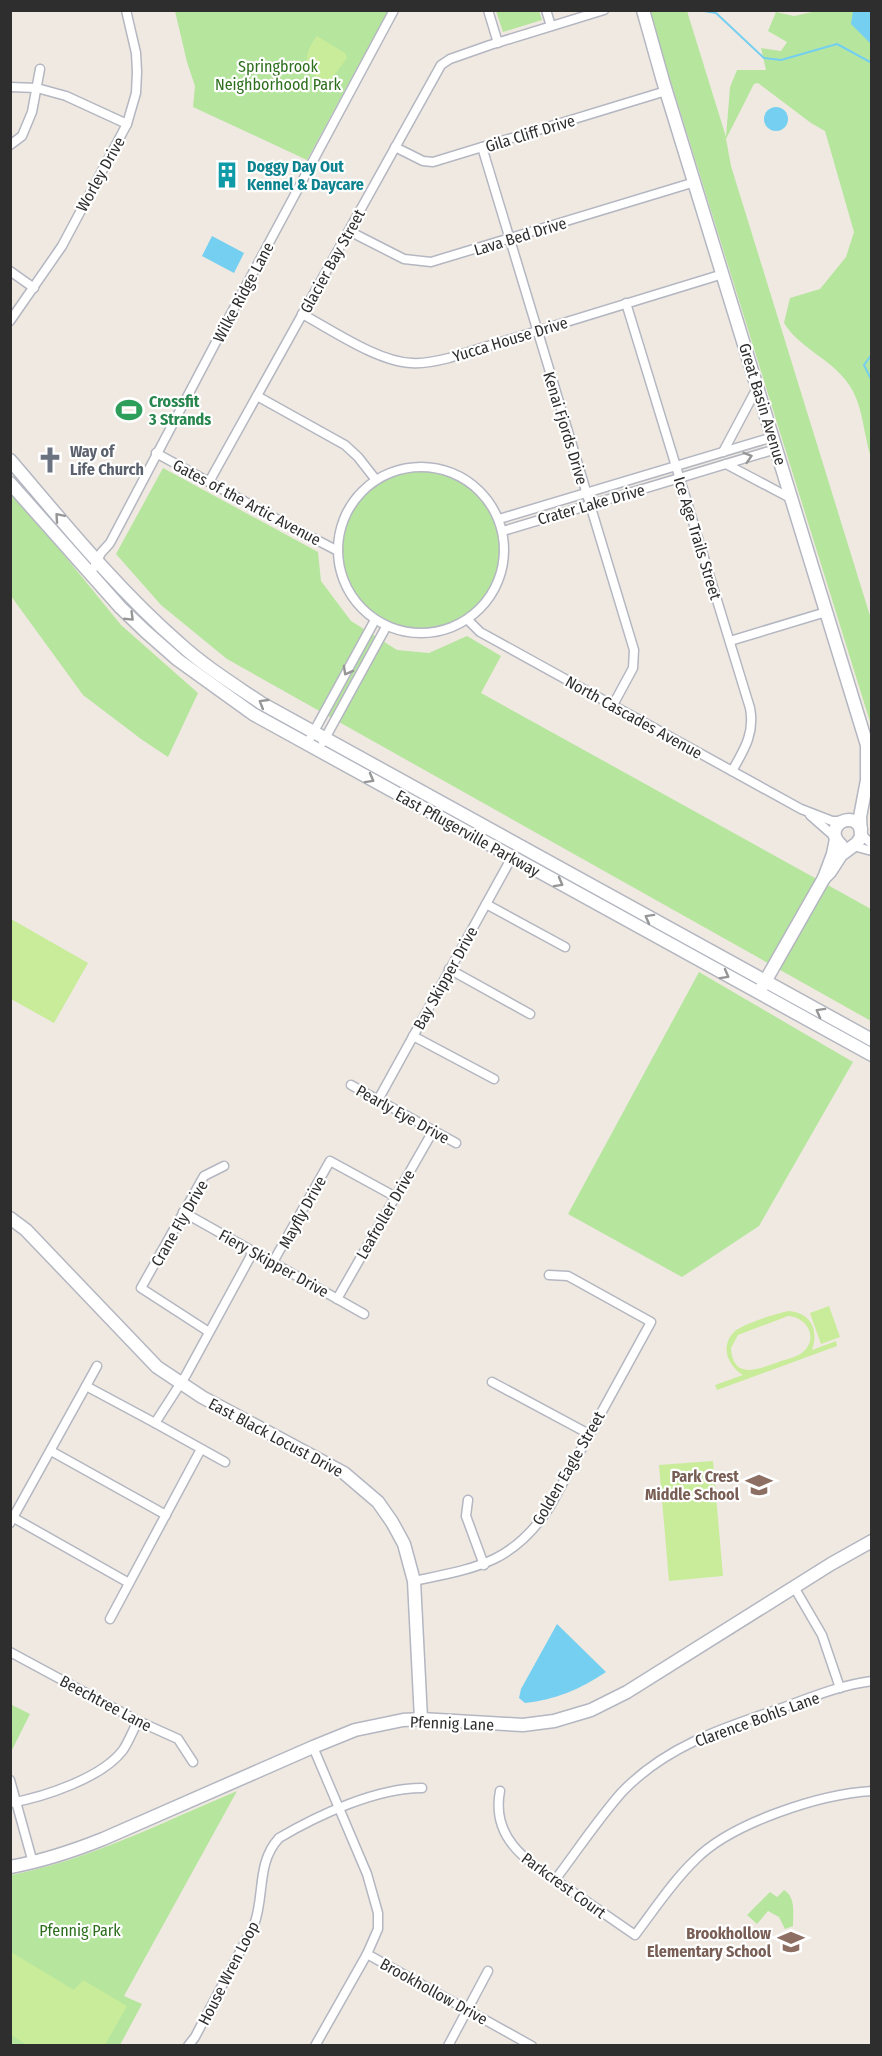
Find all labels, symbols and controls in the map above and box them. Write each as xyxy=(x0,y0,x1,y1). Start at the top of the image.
park label: Springbrook Neighborhood Park xyxy=(215,57,342,94)
street label: Gila Cliff Drive xyxy=(483,111,577,156)
street label: Worley Drive xyxy=(72,133,129,215)
place label: Doggy Day Out Kennel & Daycare xyxy=(247,157,364,194)
building icon: Doggy Day Out Kennel & Daycare xyxy=(212,160,242,190)
street label: Glacier Bay Street xyxy=(296,205,369,317)
street label: Lava Bed Drive xyxy=(471,213,569,260)
street label: Wilke Ridge Lane xyxy=(209,239,278,346)
street label: Yucca House Drive xyxy=(450,313,570,366)
street label: Great Basin Avenue xyxy=(735,341,790,468)
street label: Kenai Fjords Drive xyxy=(539,369,592,487)
place label: Crossfit 3 Strands xyxy=(148,392,211,429)
sports icon: Crossfit 3 Strands xyxy=(114,395,144,425)
place label: Way of Life Church xyxy=(70,442,144,479)
church icon: Way of Life Church xyxy=(35,445,65,475)
one-way arrow xyxy=(742,452,753,464)
street label: Gates of the Artic Avenue xyxy=(170,455,324,550)
street label: Ice Age Trails Street xyxy=(670,474,726,603)
street label: Crater Lake Drive xyxy=(535,480,647,529)
one-way arrow xyxy=(55,513,66,524)
one-way arrow xyxy=(122,609,133,620)
one-way arrow xyxy=(343,665,354,675)
street label: North Cascades Avenue xyxy=(562,672,705,763)
one-way arrow xyxy=(259,698,269,710)
one-way arrow xyxy=(363,772,374,783)
street label: East Pflugerville Parkway xyxy=(392,786,544,881)
one-way arrow xyxy=(553,876,563,887)
one-way arrow xyxy=(645,914,656,925)
street label: Bay Skipper Drive xyxy=(409,923,482,1033)
one-way arrow xyxy=(718,968,729,979)
one-way arrow xyxy=(816,1008,826,1019)
street label: Pearly Eye Drive xyxy=(353,1081,453,1148)
street label: Leafroller Drive xyxy=(352,1166,419,1262)
street label: Mayfly Drive xyxy=(275,1173,330,1252)
street label: Crane Fly Drive xyxy=(147,1177,212,1270)
street label: Fiery Skipper Drive xyxy=(216,1225,332,1301)
street label: East Black Locust Drive xyxy=(205,1394,346,1481)
street label: Golden Eagle Street xyxy=(528,1407,609,1528)
place label: Park Crest Middle School xyxy=(645,1467,740,1504)
school or university icon: Park Crest Middle School xyxy=(744,1470,774,1500)
street label: Beechtree Lane xyxy=(57,1671,155,1736)
street label: Clarence Bohls Lane xyxy=(692,1688,822,1751)
street label: Pfennig Lane xyxy=(410,1713,495,1734)
street label: Parkcrest Court xyxy=(518,1849,610,1923)
street label: House Wren Loop xyxy=(194,1918,263,2028)
park label: Pfennig Park xyxy=(39,1921,121,1940)
place label: Brookhollow Elementary School xyxy=(647,1924,772,1961)
school or university icon: Brookhollow Elementary School xyxy=(776,1927,806,1957)
street label: Brookhollow Drive xyxy=(377,1954,491,2029)

